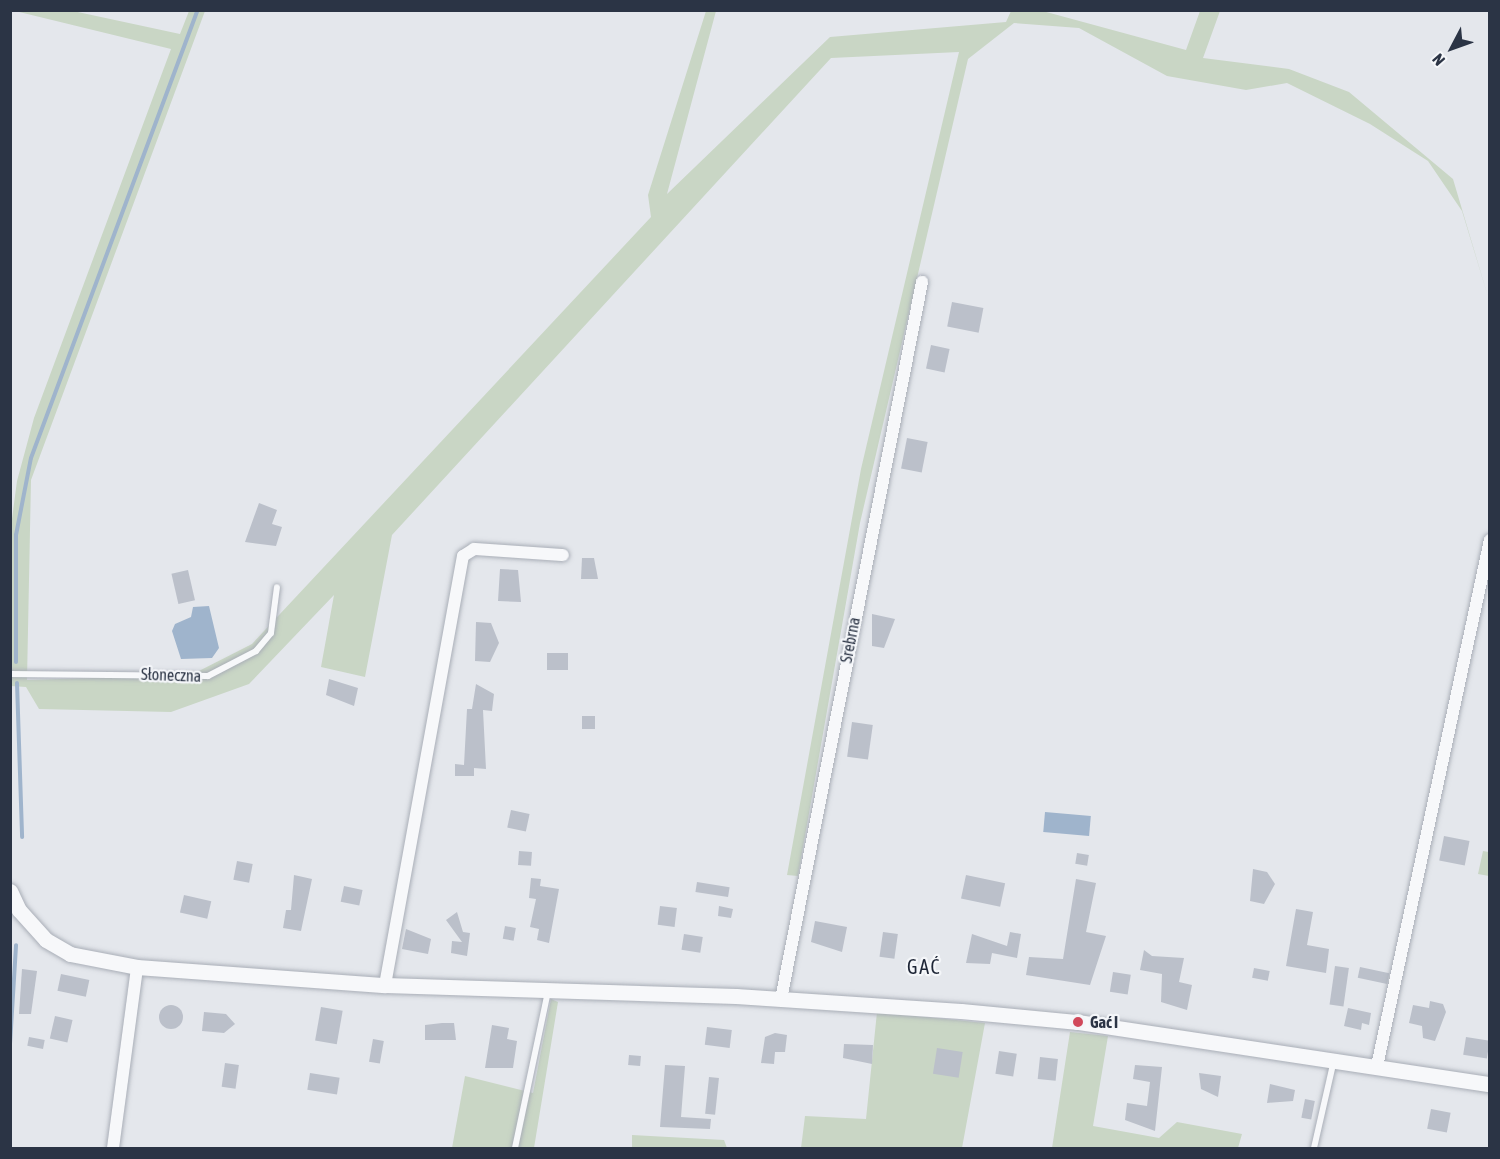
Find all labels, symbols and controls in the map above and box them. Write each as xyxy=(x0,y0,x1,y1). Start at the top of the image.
north arrow xyxy=(1422,18,1482,78)
text: N xyxy=(1429,50,1448,69)
street label: Srebrna xyxy=(836,615,864,665)
street label: Słoneczna xyxy=(141,664,201,686)
district label: GAĆ xyxy=(907,954,941,978)
place label: Gać I xyxy=(1090,1012,1118,1032)
marker: Gać I xyxy=(1071,1015,1085,1029)

